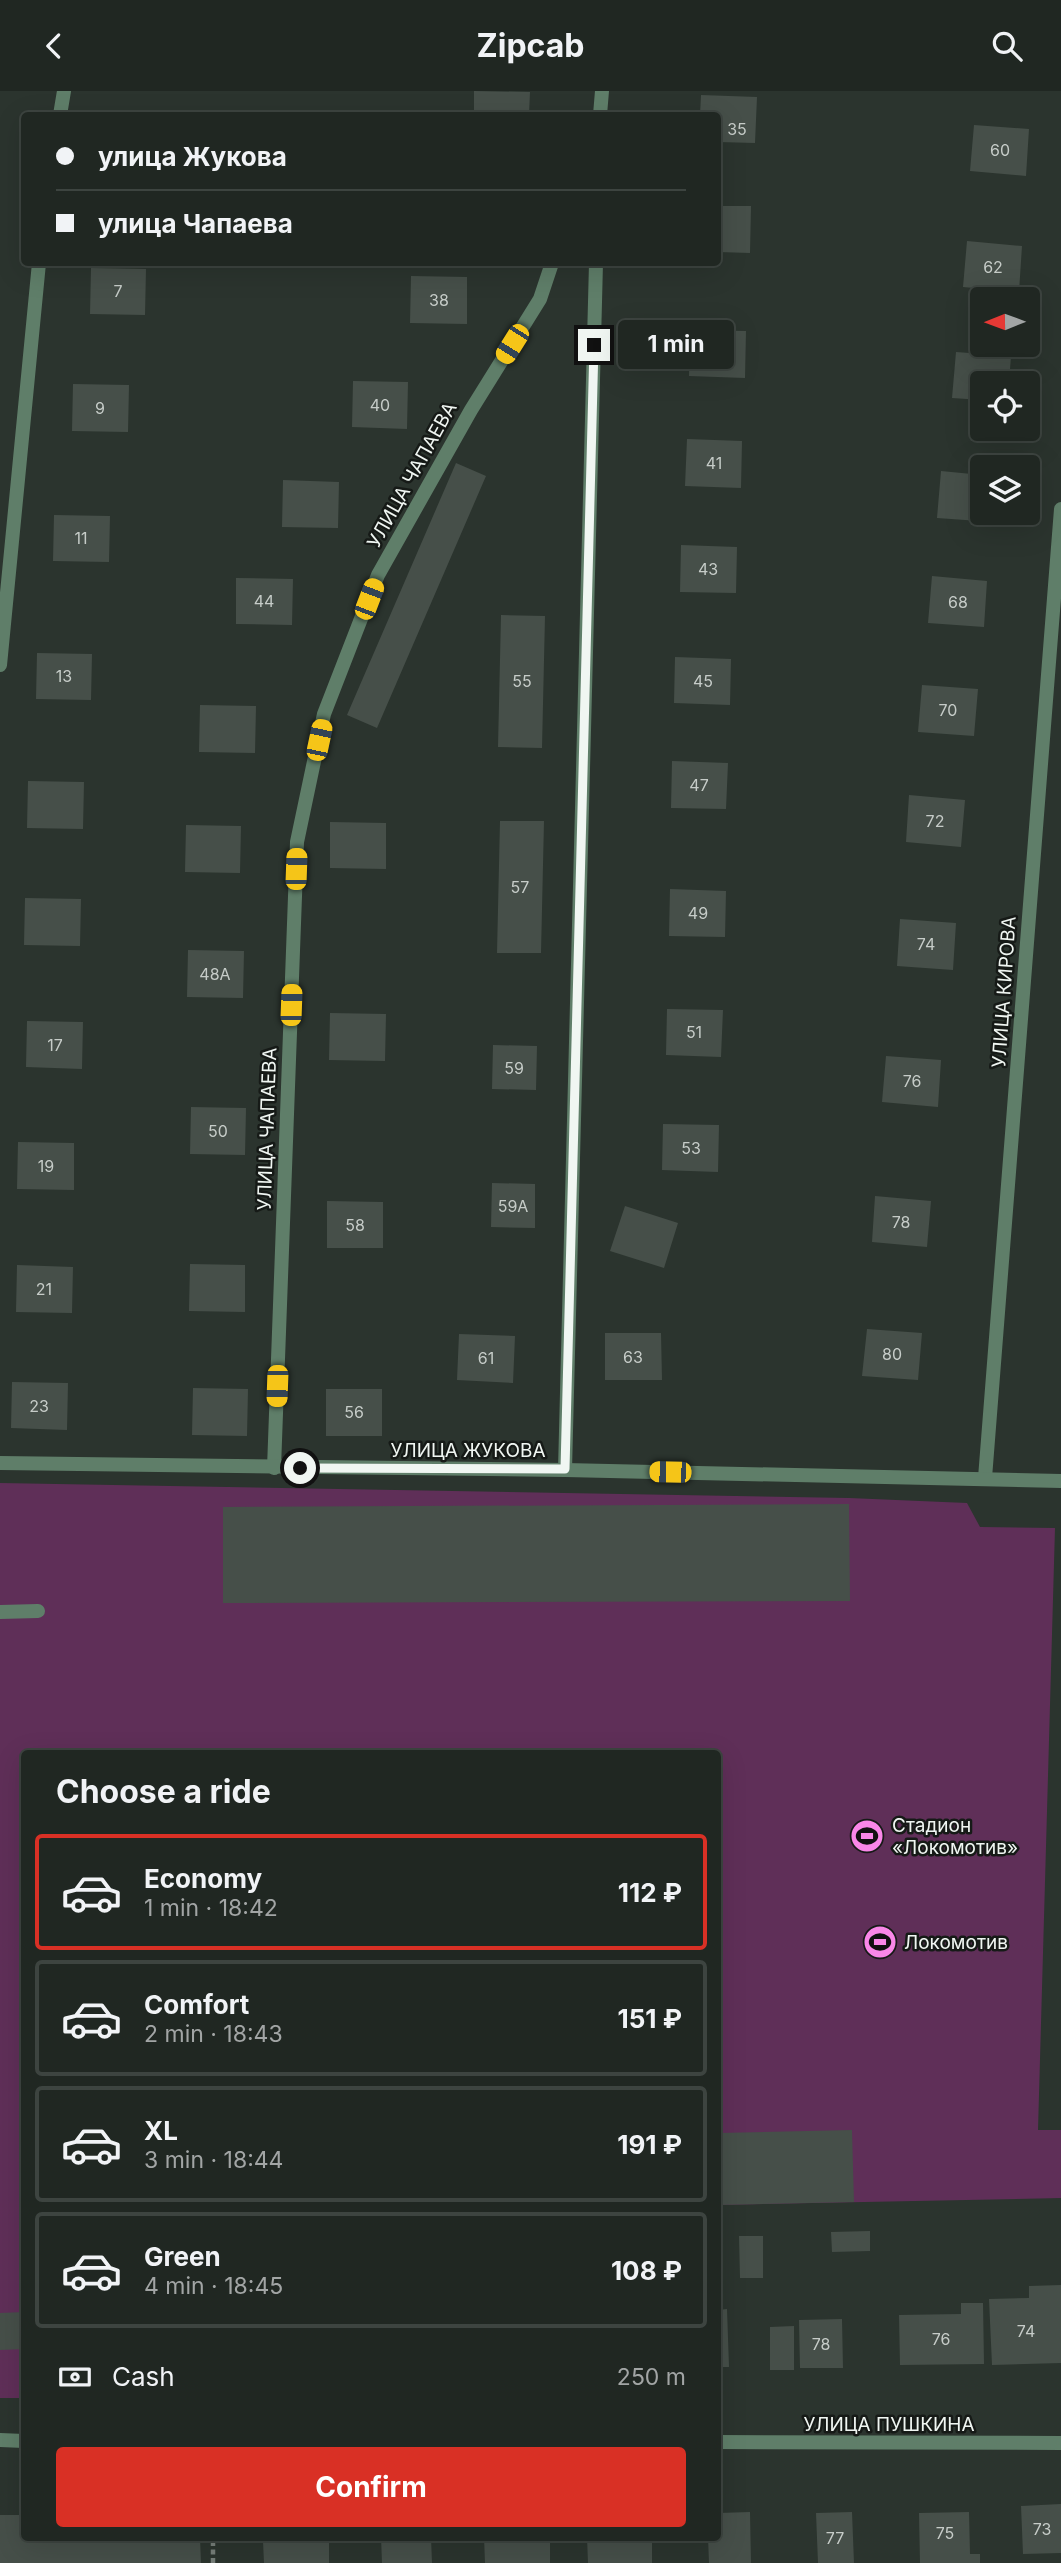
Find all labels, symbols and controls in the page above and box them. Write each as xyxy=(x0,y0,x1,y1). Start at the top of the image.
text: Zipcab xyxy=(477,26,584,65)
icon: back xyxy=(35,27,73,65)
icon: search xyxy=(988,27,1026,65)
house number: 35 xyxy=(727,119,747,139)
house number: 60 xyxy=(990,140,1010,160)
text: улица Жукова xyxy=(98,141,287,172)
text: улица Чапаева xyxy=(98,208,293,239)
house number: 62 xyxy=(983,257,1003,277)
house number: 7 xyxy=(113,281,123,301)
north arrow xyxy=(970,287,1040,357)
map controls xyxy=(970,287,1040,525)
house number: 38 xyxy=(429,290,449,310)
car xyxy=(492,321,533,367)
callout: 1 min xyxy=(618,321,734,369)
route end xyxy=(578,329,610,361)
text: 1 min xyxy=(648,330,704,358)
button: locate xyxy=(970,371,1040,441)
house number: 40 xyxy=(370,395,390,415)
house number: 9 xyxy=(95,398,105,418)
street label: УЛИЦА ЧАПАЕВА xyxy=(362,398,462,552)
house number: 41 xyxy=(706,453,722,473)
button: layers xyxy=(970,455,1040,525)
house number: 11 xyxy=(74,528,88,548)
house number: 43 xyxy=(698,559,718,579)
car xyxy=(352,576,387,622)
house number: 44 xyxy=(254,591,274,611)
house number: 68 xyxy=(948,592,968,612)
house number: 13 xyxy=(56,666,72,686)
house number: 55 xyxy=(512,671,532,691)
house number: 45 xyxy=(693,671,713,691)
house number: 70 xyxy=(939,700,957,720)
car xyxy=(305,717,334,763)
house number: 47 xyxy=(689,775,709,795)
house number: 72 xyxy=(926,811,944,831)
car xyxy=(285,848,308,890)
house number: 57 xyxy=(511,877,529,897)
house number: 49 xyxy=(688,903,708,923)
street label: УЛИЦА КИРОВА xyxy=(987,915,1021,1069)
house number: 74 xyxy=(917,934,935,954)
house number: 48А xyxy=(199,964,231,984)
car xyxy=(280,984,303,1026)
house number: 51 xyxy=(686,1022,702,1042)
house number: 17 xyxy=(47,1035,63,1055)
street label: УЛИЦА ЧАПАЕВА xyxy=(253,1047,281,1211)
house number: 59 xyxy=(504,1058,524,1078)
house number: 76 xyxy=(903,1071,921,1091)
house number: 50 xyxy=(208,1121,228,1141)
house number: 53 xyxy=(681,1138,701,1158)
house number: 19 xyxy=(38,1156,54,1176)
house number: 59А xyxy=(498,1196,528,1216)
house number: 78 xyxy=(892,1212,910,1232)
house number: 58 xyxy=(345,1215,365,1235)
house number: 21 xyxy=(36,1279,52,1299)
house number: 80 xyxy=(882,1344,902,1364)
house number: 63 xyxy=(623,1347,643,1367)
house number: 61 xyxy=(478,1348,494,1368)
car xyxy=(266,1365,289,1407)
house number: 23 xyxy=(29,1396,49,1416)
house number: 56 xyxy=(344,1402,364,1422)
street label: УЛИЦА ЖУКОВА xyxy=(391,1439,546,1462)
route start xyxy=(284,1452,316,1484)
car xyxy=(649,1461,692,1483)
text: Choose a ride xyxy=(56,1772,271,1811)
place label: Стадион «Локомотив» xyxy=(892,1814,1018,1859)
sports icon: Стадион «Локомотив» xyxy=(848,1817,886,1855)
icon: car xyxy=(60,1861,123,1924)
text: Economy xyxy=(144,1863,262,1894)
text: 112 ₽ xyxy=(618,1877,682,1908)
text: 1 min · 18:42 xyxy=(144,1894,278,1922)
sports icon: Локомотив xyxy=(861,1923,899,1961)
place label: Локомотив xyxy=(904,1931,1008,1954)
icon: car xyxy=(60,1987,123,2050)
text: Comfort xyxy=(144,1989,249,2020)
text: 151 ₽ xyxy=(618,2003,682,2034)
text: 2 min · 18:43 xyxy=(144,2020,283,2048)
icon: car xyxy=(60,2113,123,2176)
text: XL xyxy=(144,2115,178,2146)
text: 191 ₽ xyxy=(617,2129,682,2160)
text: 3 min · 18:44 xyxy=(144,2146,283,2174)
icon: car xyxy=(60,2239,123,2302)
text: Green xyxy=(144,2241,221,2272)
text: 108 ₽ xyxy=(611,2255,682,2286)
text: 4 min · 18:45 xyxy=(144,2272,283,2300)
house number: 74 xyxy=(1017,2321,1035,2341)
house number: 76 xyxy=(932,2329,950,2349)
house number: 78 xyxy=(812,2334,830,2354)
icon: cash xyxy=(56,2358,94,2396)
text: Cash xyxy=(112,2361,175,2392)
text: 250 m xyxy=(617,2363,686,2391)
street label: УЛИЦА ПУШКИНА xyxy=(803,2413,975,2436)
button: Confirm xyxy=(56,2447,686,2527)
house number: 73 xyxy=(1033,2519,1051,2539)
house number: 75 xyxy=(936,2523,954,2543)
house number: 77 xyxy=(826,2528,844,2548)

